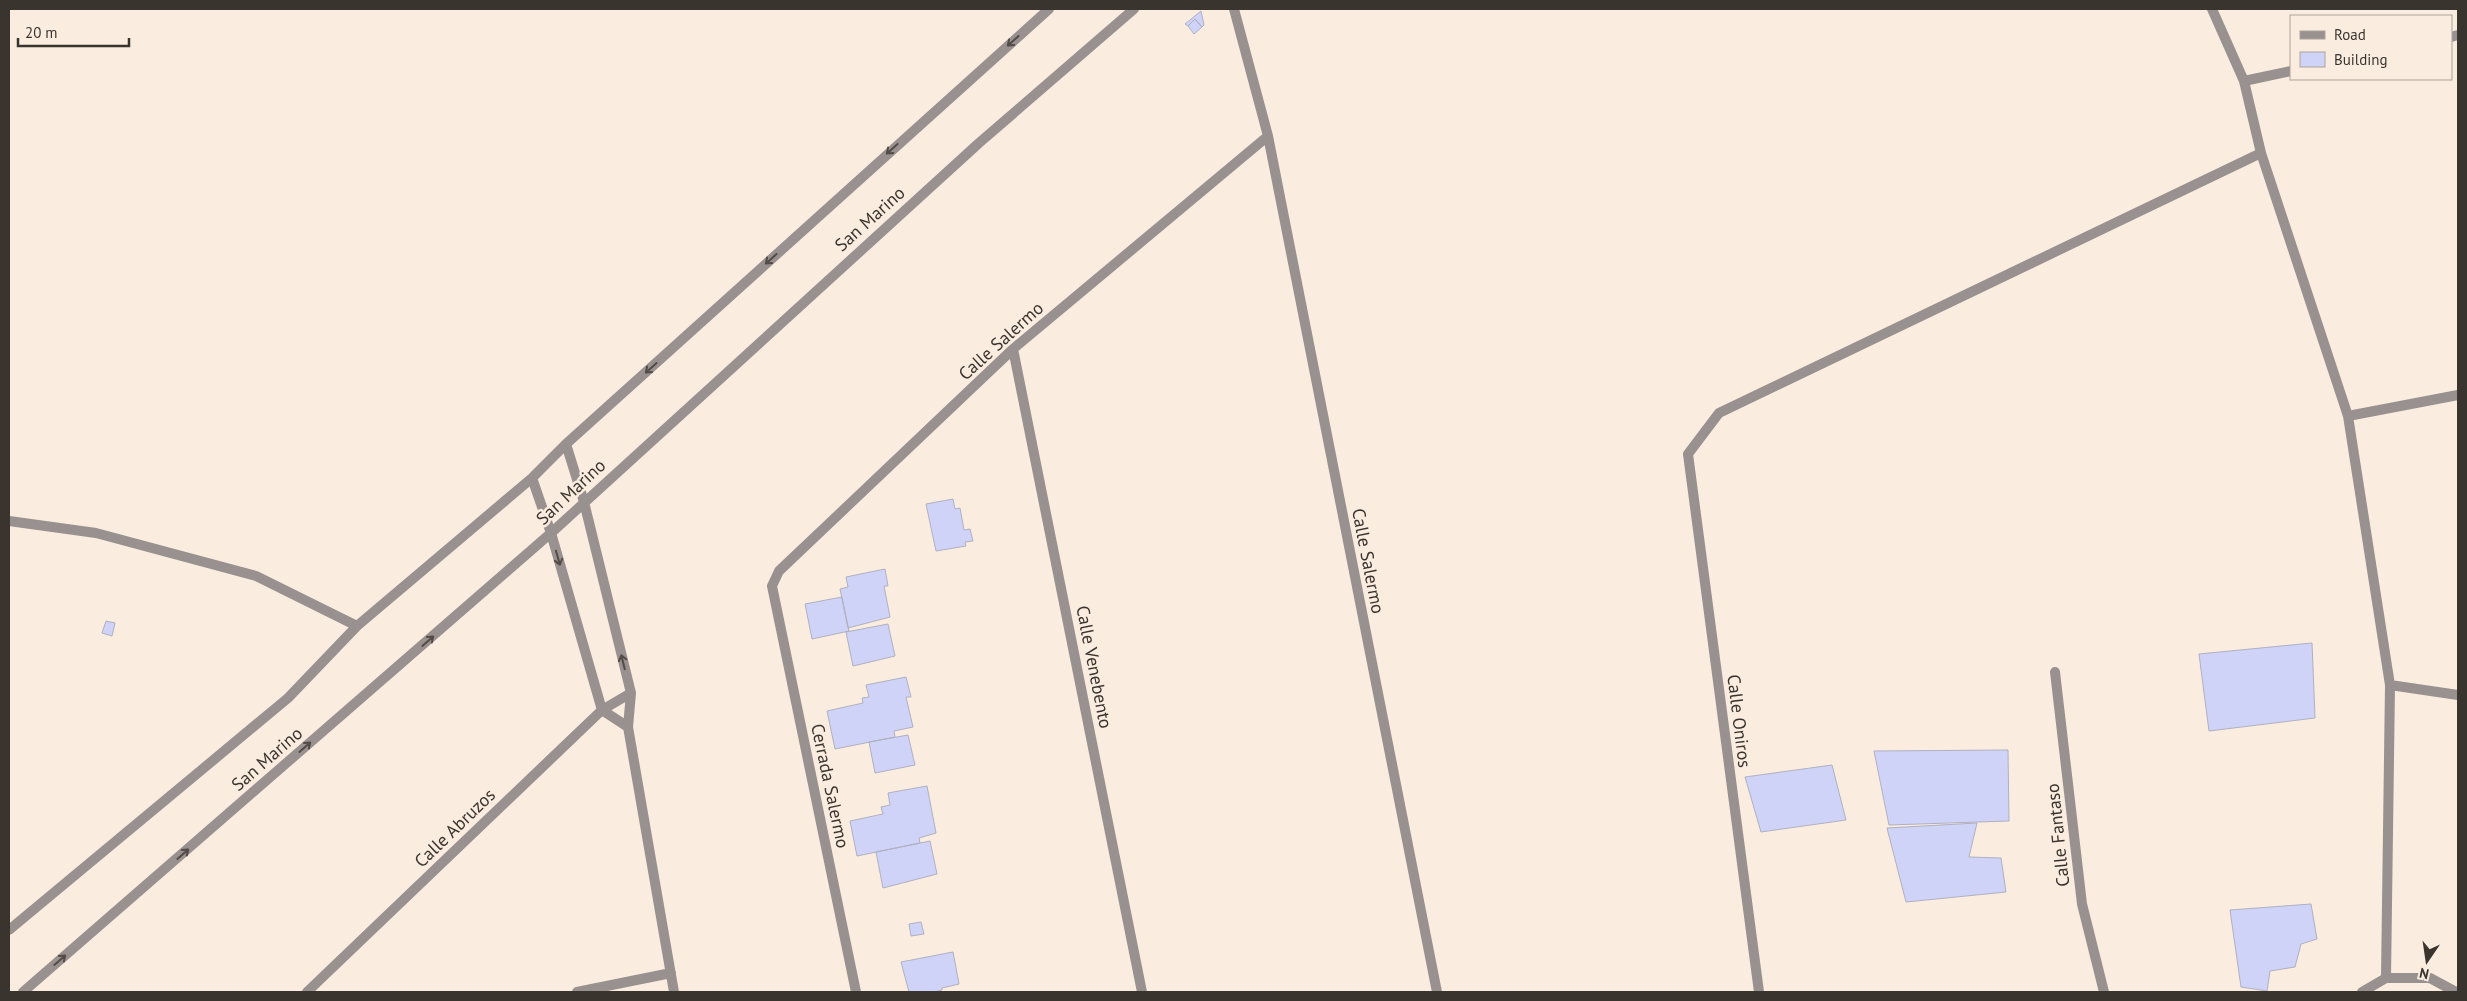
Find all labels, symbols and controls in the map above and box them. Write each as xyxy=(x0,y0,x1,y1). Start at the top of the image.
scale bar xyxy=(18,15,129,47)
legend xyxy=(2290,15,2452,80)
text: 20 m xyxy=(25,23,58,42)
text: Road xyxy=(2334,25,2366,44)
one-way arrow xyxy=(1006,35,1019,47)
text: Building xyxy=(2334,50,2388,69)
one-way arrow xyxy=(885,144,898,155)
street label: San Marino xyxy=(830,181,910,256)
one-way arrow xyxy=(765,253,778,264)
street label: Calle Salermo xyxy=(953,296,1048,385)
one-way arrow xyxy=(644,362,657,374)
street label: San Marino xyxy=(531,454,610,530)
street label: Calle Salermo xyxy=(1347,506,1390,615)
one-way arrow xyxy=(554,549,564,565)
street label: Calle Venebento xyxy=(1071,604,1118,730)
one-way arrow xyxy=(421,635,434,646)
one-way arrow xyxy=(618,654,628,670)
street label: Calle Oniros xyxy=(1722,673,1757,769)
street label: San Marino xyxy=(226,721,307,796)
street label: Cerrada Salermo xyxy=(806,722,855,850)
one-way arrow xyxy=(299,741,312,753)
street label: Calle Fantaso xyxy=(2041,782,2074,888)
street label: Calle Abruzos xyxy=(409,783,500,872)
one-way arrow xyxy=(176,848,189,859)
north arrow xyxy=(2402,936,2452,986)
one-way arrow xyxy=(53,955,66,966)
text: N xyxy=(2418,964,2431,983)

